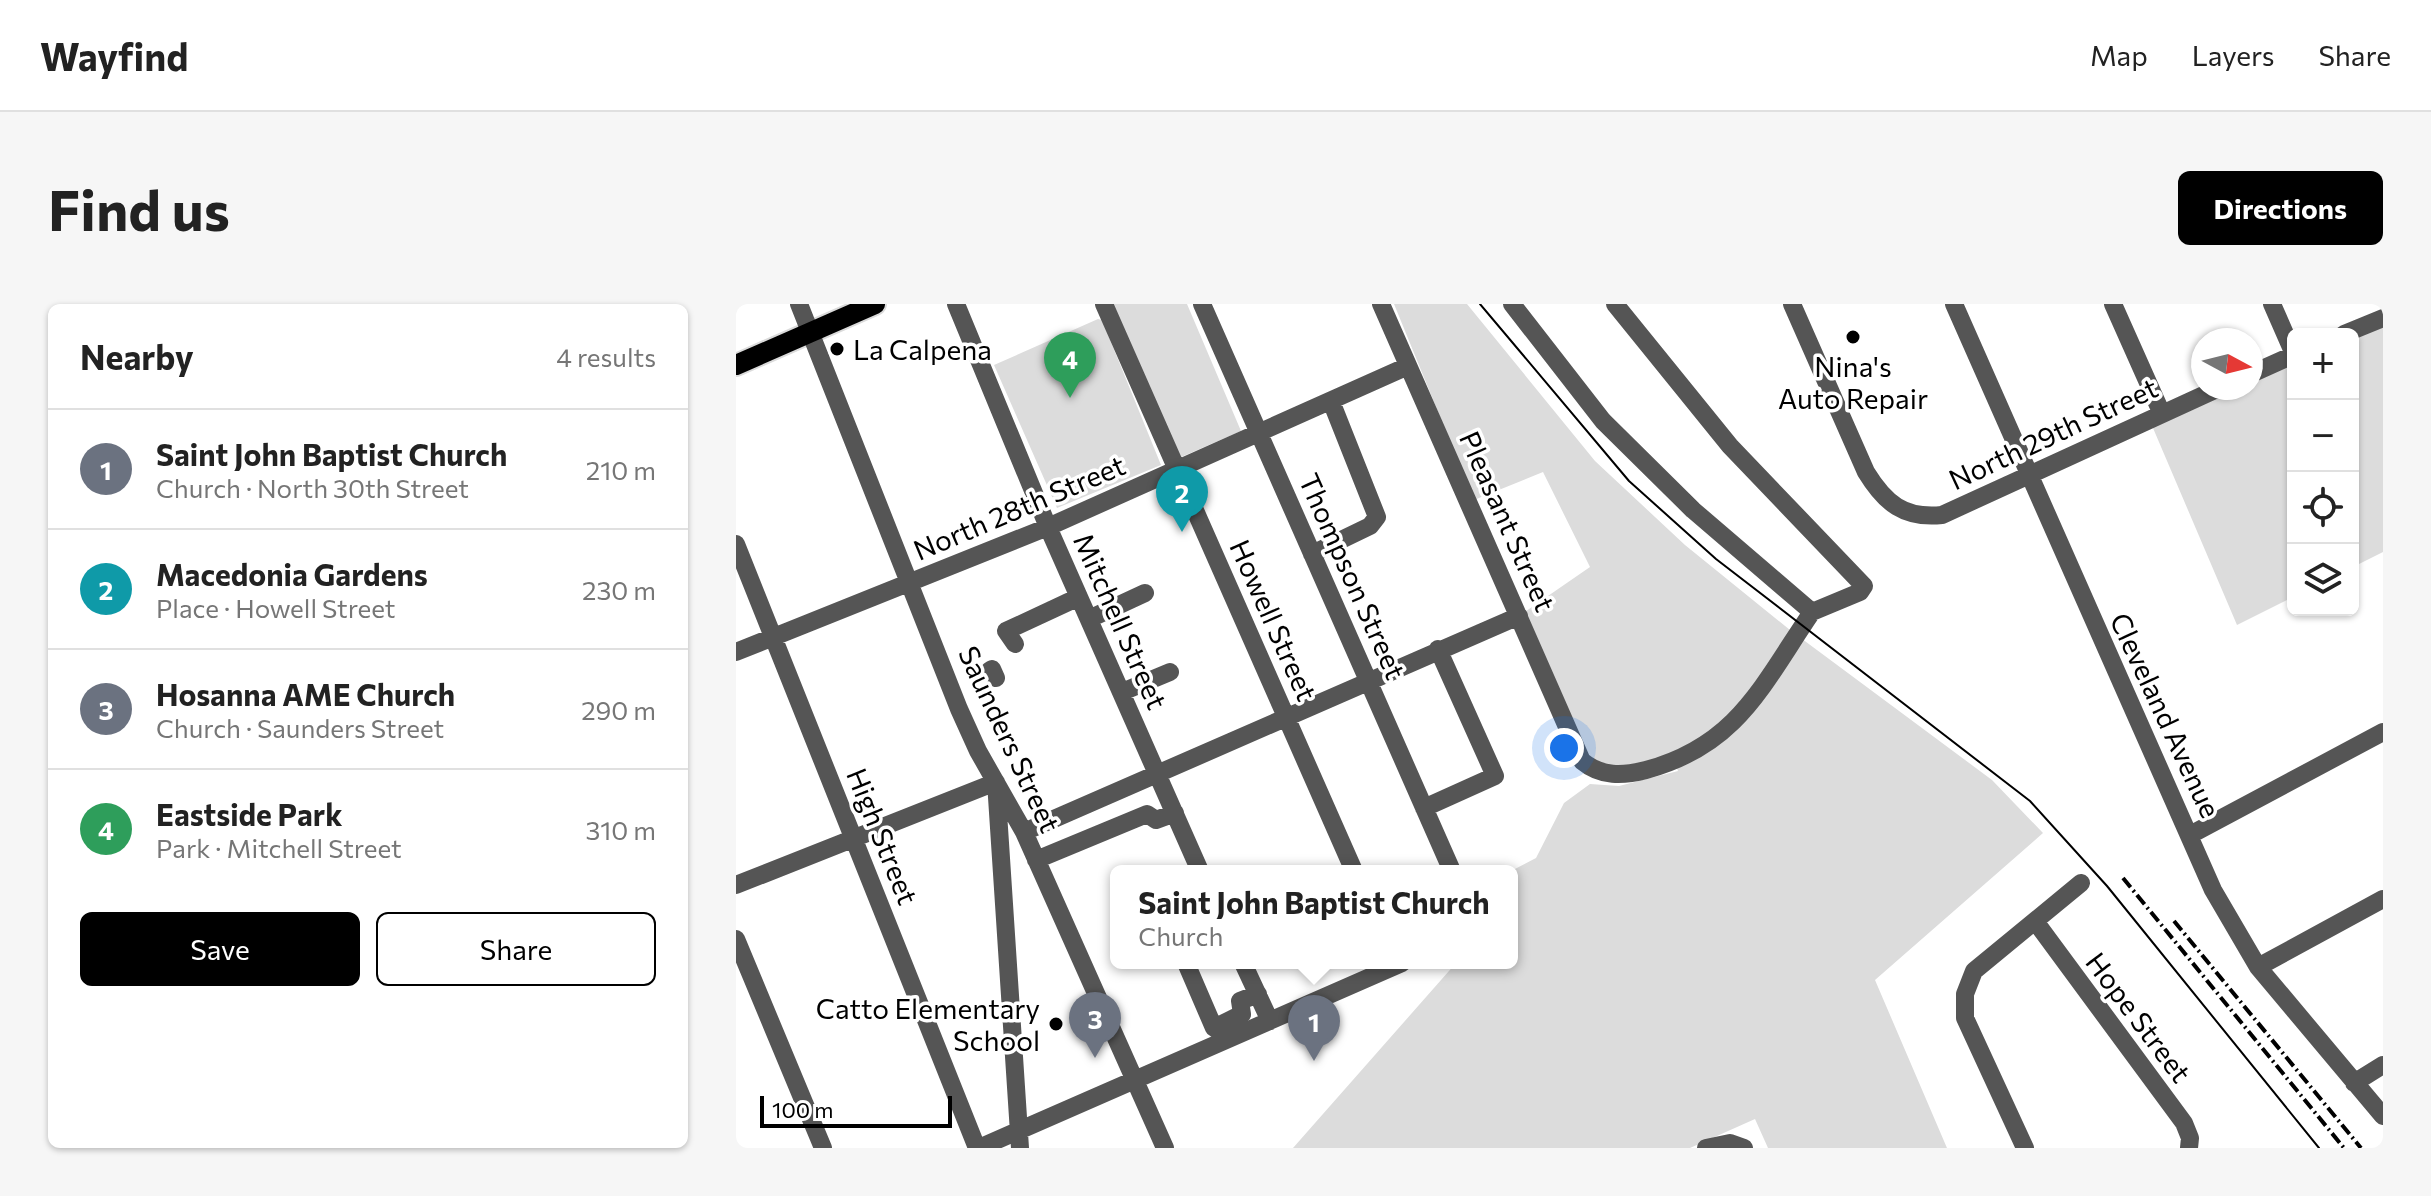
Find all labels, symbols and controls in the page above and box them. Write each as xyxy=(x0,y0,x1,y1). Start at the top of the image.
text: Wayfind xyxy=(40,32,188,79)
text: Map xyxy=(2090,38,2148,72)
text: Layers xyxy=(2192,38,2274,72)
text: Share xyxy=(2318,38,2391,72)
button: Directions xyxy=(2178,171,2383,245)
text: Find us xyxy=(48,174,230,243)
marker: Nina's Auto Repair xyxy=(1844,328,1862,346)
north arrow xyxy=(2191,328,2263,400)
map controls xyxy=(2287,328,2359,616)
button: + xyxy=(2287,328,2359,400)
place label: La Calpena xyxy=(853,332,992,366)
pin: 4 xyxy=(1044,332,1096,398)
text: Nearby xyxy=(80,335,194,377)
marker: La Calpena xyxy=(828,340,846,358)
text: 4 results xyxy=(556,341,656,372)
place label: Nina's Auto Repair xyxy=(1778,349,1928,415)
street label: North 29th Street xyxy=(1943,370,2163,496)
button: − xyxy=(2287,400,2359,472)
street label: Pleasant Street xyxy=(1453,426,1563,616)
text: Saint John Baptist Church xyxy=(156,435,507,472)
street label: North 28th Street xyxy=(908,447,1130,567)
text: 1 xyxy=(100,454,112,485)
text: 210 m xyxy=(586,454,656,485)
pin: 2 xyxy=(1156,466,1208,532)
street label: Thompson Street xyxy=(1292,468,1414,684)
text: Church · North 30th Street xyxy=(156,472,469,503)
button: locate xyxy=(2287,472,2359,544)
street label: Mitchell Street xyxy=(1067,528,1175,714)
street label: Howell Street xyxy=(1223,534,1325,706)
button: layers xyxy=(2287,544,2359,616)
text: Macedonia Gardens xyxy=(156,555,428,592)
text: 2 xyxy=(99,574,113,605)
text: 230 m xyxy=(582,574,656,605)
text: Place · Howell Street xyxy=(156,592,396,623)
street label: Cleveland Avenue xyxy=(2104,607,2228,823)
street label: Saunders Street xyxy=(952,640,1068,838)
text: Hosanna AME Church xyxy=(156,675,455,712)
text: 3 xyxy=(98,694,114,725)
text: 290 m xyxy=(581,694,656,725)
text: Church · Saunders Street xyxy=(156,712,444,743)
your location xyxy=(1544,728,1584,768)
street label: High Street xyxy=(840,763,926,909)
text: Eastside Park xyxy=(156,795,342,832)
text: 4 xyxy=(98,814,114,845)
text: 310 m xyxy=(585,814,656,845)
text: Park · Mitchell Street xyxy=(156,832,402,863)
popup xyxy=(1110,865,1518,969)
text: Saint John Baptist Church xyxy=(1138,883,1490,920)
button: Save xyxy=(80,912,360,986)
button: Share xyxy=(376,912,656,986)
text: Church xyxy=(1138,920,1223,951)
street label: Hope Street xyxy=(2079,945,2199,1089)
place label: Catto Elementary School xyxy=(816,991,1040,1057)
pin: 3 xyxy=(1069,992,1121,1058)
pin: 1 xyxy=(1288,995,1340,1061)
marker: Catto Elementary School xyxy=(1047,1015,1065,1033)
scale bar xyxy=(760,1092,952,1128)
text: 100 m xyxy=(772,1096,834,1123)

